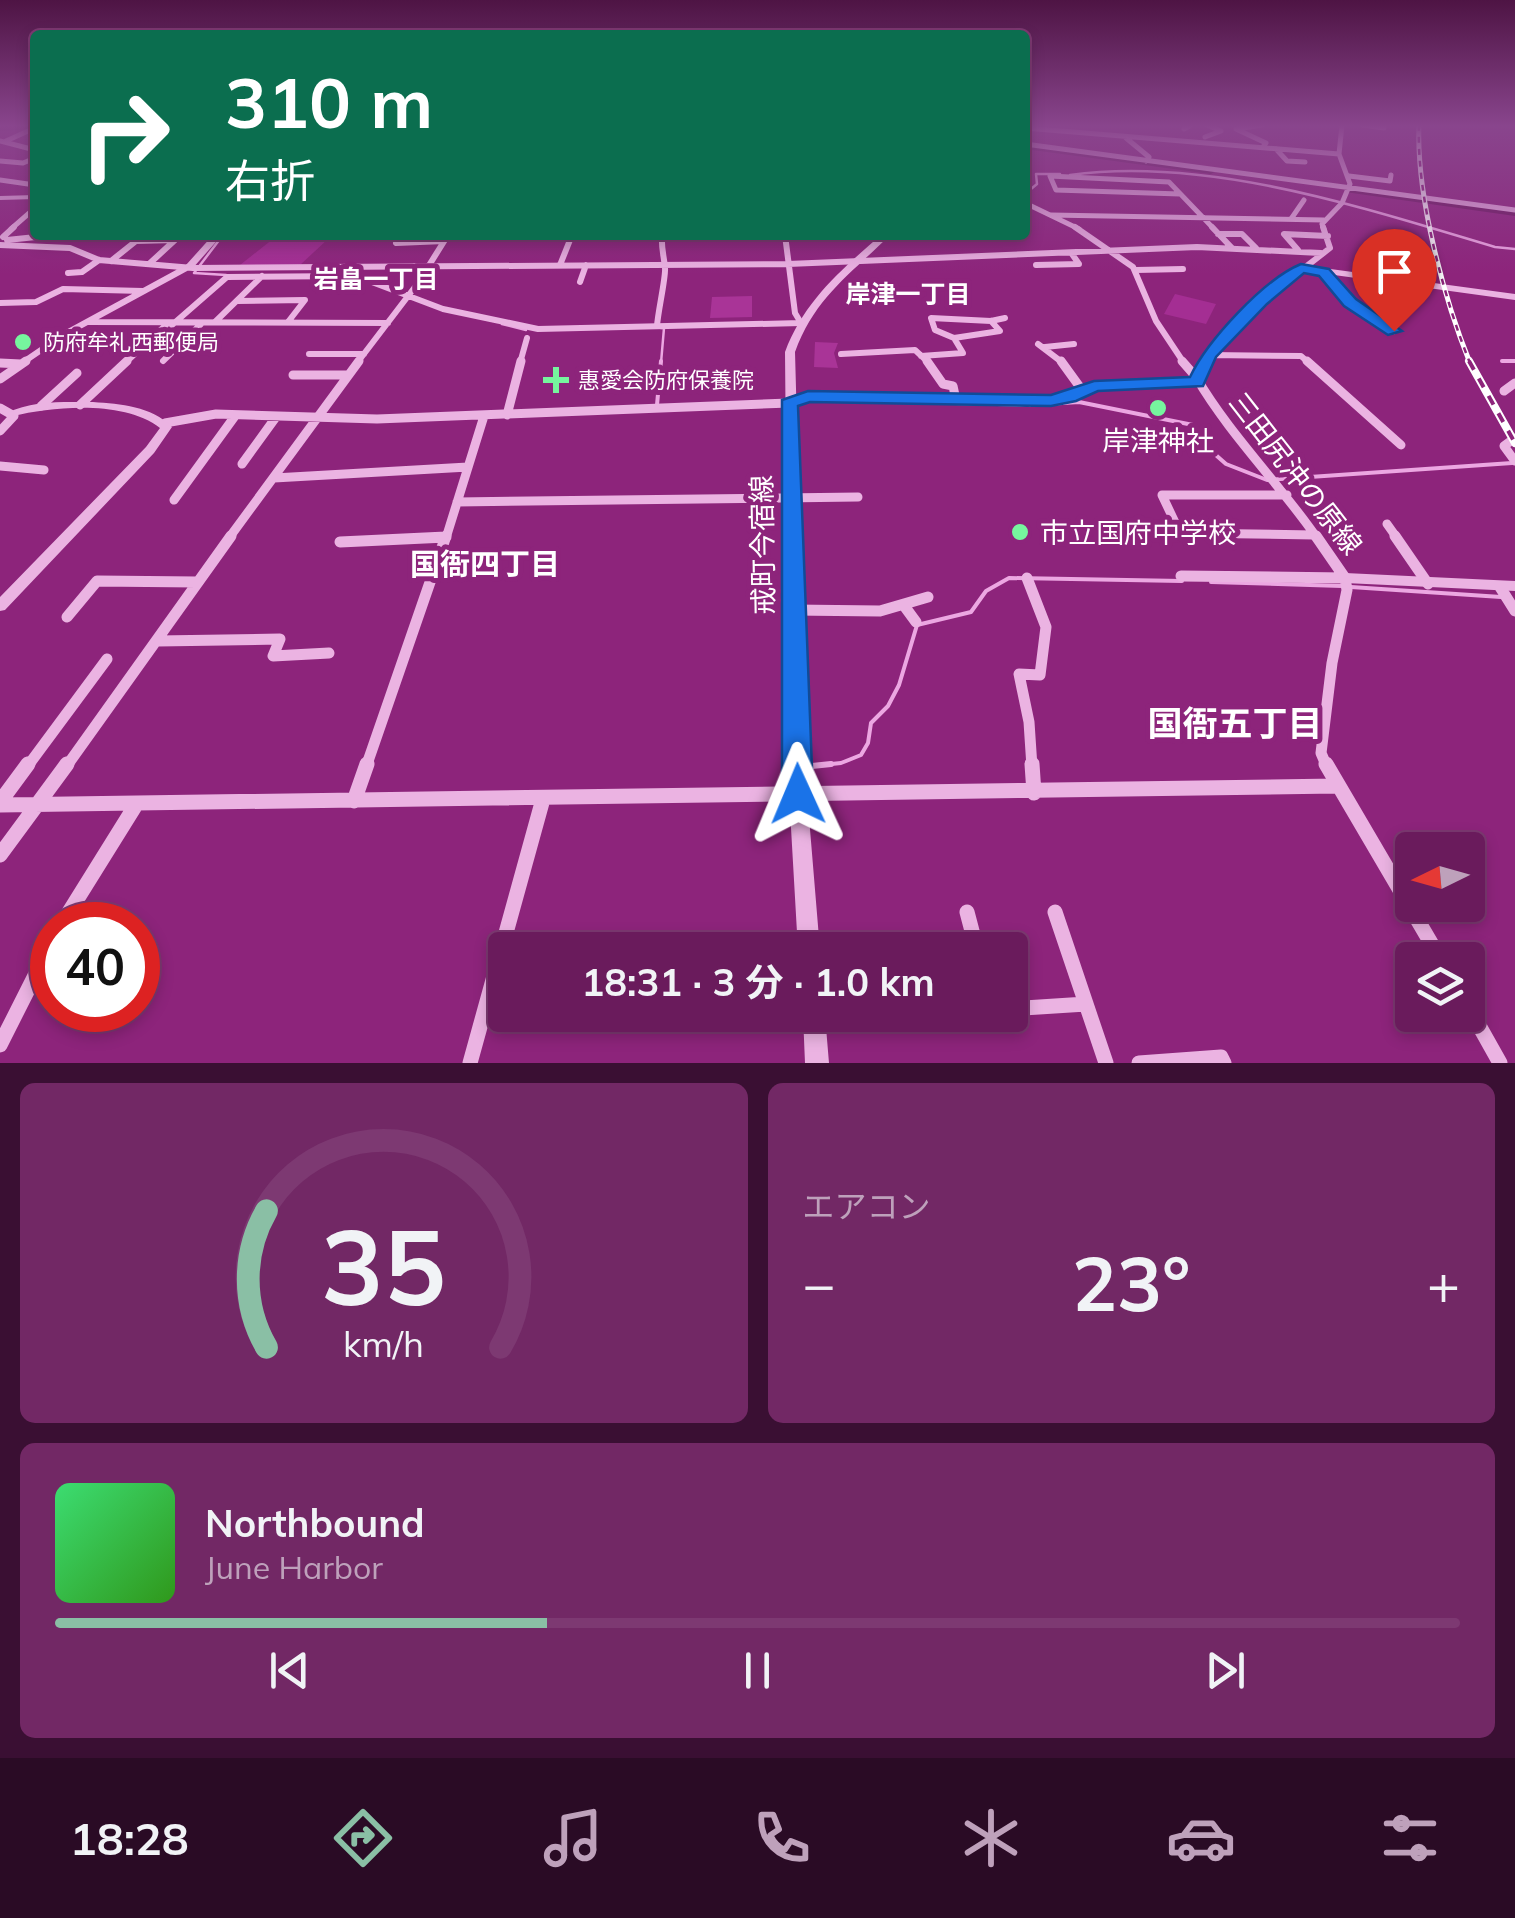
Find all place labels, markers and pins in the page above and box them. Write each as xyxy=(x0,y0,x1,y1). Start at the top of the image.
pin xyxy=(1352,229,1437,332)
place label: 防府牟礼西郵便局 xyxy=(43,328,219,356)
marker: 防府牟礼西郵便局 xyxy=(12,331,34,353)
place label: 惠愛会防府保養院 xyxy=(578,366,754,394)
marker: 惠愛会防府保養院 xyxy=(543,367,569,393)
marker: 岸津神社 xyxy=(1147,397,1169,419)
place label: 岸津神社 xyxy=(1102,423,1214,458)
place label: 市立国府中学校 xyxy=(1040,515,1236,550)
marker: 市立国府中学校 xyxy=(1009,521,1031,543)

